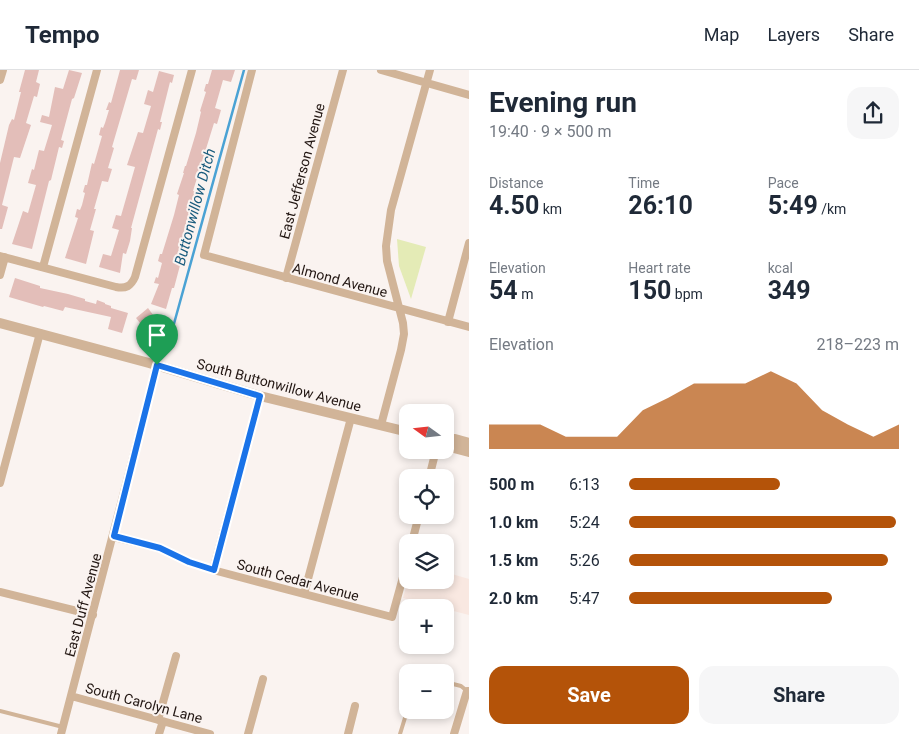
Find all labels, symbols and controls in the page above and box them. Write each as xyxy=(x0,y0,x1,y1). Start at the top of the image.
text: Tempo xyxy=(25,21,100,49)
text: Map xyxy=(704,24,739,45)
text: Layers xyxy=(767,24,820,45)
text: Share xyxy=(848,24,894,45)
text: Evening run xyxy=(489,86,637,119)
button: share xyxy=(847,87,899,139)
street label: East Jefferson Avenue xyxy=(276,101,328,241)
text: 19:40 · 9 × 500 m xyxy=(489,122,611,141)
water label: Buttonwillow Ditch xyxy=(171,146,219,268)
text: Distance xyxy=(489,175,544,191)
text: Time xyxy=(628,175,660,191)
text: Pace xyxy=(768,175,799,191)
text: 4.50 xyxy=(489,191,539,220)
text: 26:10 xyxy=(628,191,693,220)
text: 5:49 xyxy=(768,191,818,220)
text: km xyxy=(539,201,562,217)
text: /km xyxy=(818,201,846,217)
street label: Almond Avenue xyxy=(291,260,389,300)
text: Elevation xyxy=(489,260,546,276)
text: Heart rate xyxy=(628,260,691,276)
text: kcal xyxy=(768,260,793,276)
text: 54 xyxy=(489,276,518,305)
text: 150 xyxy=(628,276,671,305)
text: 349 xyxy=(768,276,811,305)
text: m xyxy=(518,286,533,302)
text: bpm xyxy=(671,286,703,302)
pin xyxy=(136,314,178,365)
icon: arrive xyxy=(143,321,171,349)
text: Elevation xyxy=(489,335,554,354)
text: 218–223 m xyxy=(817,335,899,354)
street label: South Buttonwillow Avenue xyxy=(195,355,363,415)
north arrow xyxy=(399,404,454,459)
map controls xyxy=(399,404,454,719)
button: locate xyxy=(399,469,454,524)
text: 500 m xyxy=(489,475,534,494)
text: 6:13 xyxy=(569,475,600,494)
text: 1.0 km xyxy=(489,513,538,532)
text: 5:24 xyxy=(569,513,600,532)
button: layers xyxy=(399,534,454,589)
street label: East Duff Avenue xyxy=(61,551,105,659)
text: 1.5 km xyxy=(489,551,538,570)
text: 5:26 xyxy=(569,551,600,570)
street label: South Cedar Avenue xyxy=(235,556,361,604)
text: 2.0 km xyxy=(489,589,538,608)
text: 5:47 xyxy=(569,589,600,608)
button: + xyxy=(399,599,454,654)
button: − xyxy=(399,664,454,719)
button: Save xyxy=(489,666,689,724)
button: Share xyxy=(699,666,899,724)
street label: South Carolyn Lane xyxy=(84,680,204,726)

